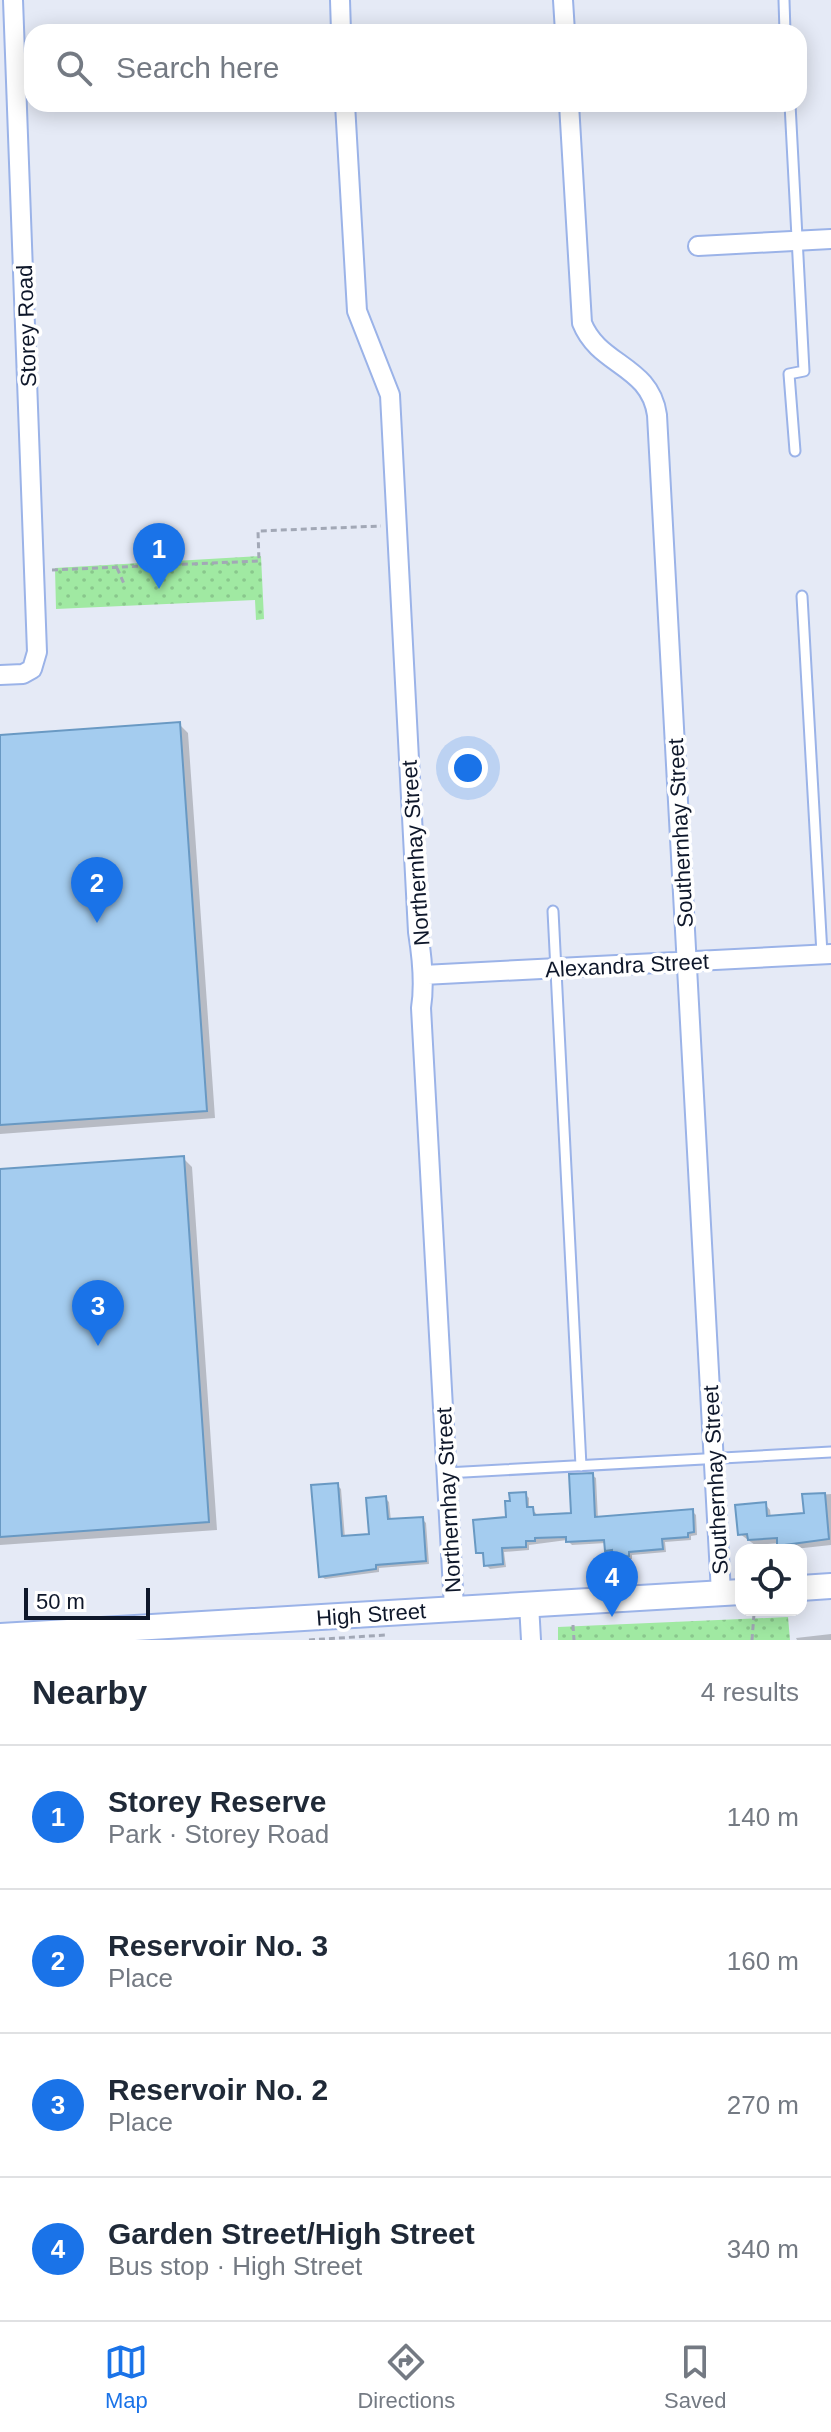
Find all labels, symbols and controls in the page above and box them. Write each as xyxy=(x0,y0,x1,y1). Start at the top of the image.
search box xyxy=(24,24,807,112)
icon: search xyxy=(52,46,96,90)
text: Search here xyxy=(116,51,279,84)
street label: Storey Road xyxy=(12,264,41,388)
pin: 1 xyxy=(133,523,185,589)
street label: Southernhay Street xyxy=(663,738,698,928)
your location xyxy=(448,748,488,788)
street label: Northernhay Street xyxy=(397,759,434,947)
pin: 2 xyxy=(71,857,123,923)
street label: Alexandra Street xyxy=(545,949,710,982)
pin: 3 xyxy=(72,1280,124,1346)
street label: Southernhay Street xyxy=(698,1385,733,1575)
street label: Northernhay Street xyxy=(431,1407,466,1593)
map controls xyxy=(735,1544,807,1616)
button: locate xyxy=(735,1544,807,1616)
pin: 4 xyxy=(586,1551,638,1617)
scale bar xyxy=(24,1584,150,1620)
text: 50 m xyxy=(36,1589,85,1614)
street label: High Street xyxy=(315,1598,427,1631)
text: Nearby xyxy=(32,1673,147,1711)
text: 4 results xyxy=(701,1677,799,1707)
text: Storey Reserve xyxy=(108,1785,326,1818)
text: 1 xyxy=(51,1802,65,1832)
text: 140 m xyxy=(727,1802,799,1832)
text: Park · Storey Road xyxy=(108,1819,329,1849)
text: Reservoir No. 3 xyxy=(108,1929,328,1962)
text: 2 xyxy=(51,1946,65,1976)
text: 160 m xyxy=(727,1946,799,1976)
text: Place xyxy=(108,1963,173,1993)
text: Reservoir No. 2 xyxy=(108,2073,328,2106)
text: 3 xyxy=(51,2090,65,2120)
text: 270 m xyxy=(727,2090,799,2120)
text: Place xyxy=(108,2107,173,2137)
text: Garden Street/High Street xyxy=(108,2217,475,2250)
text: 4 xyxy=(51,2234,65,2264)
text: 340 m xyxy=(727,2234,799,2264)
text: Bus stop · High Street xyxy=(108,2251,362,2281)
tab: Map xyxy=(104,2340,148,2414)
tab: Directions xyxy=(357,2340,455,2414)
tab: Saved xyxy=(664,2340,727,2414)

